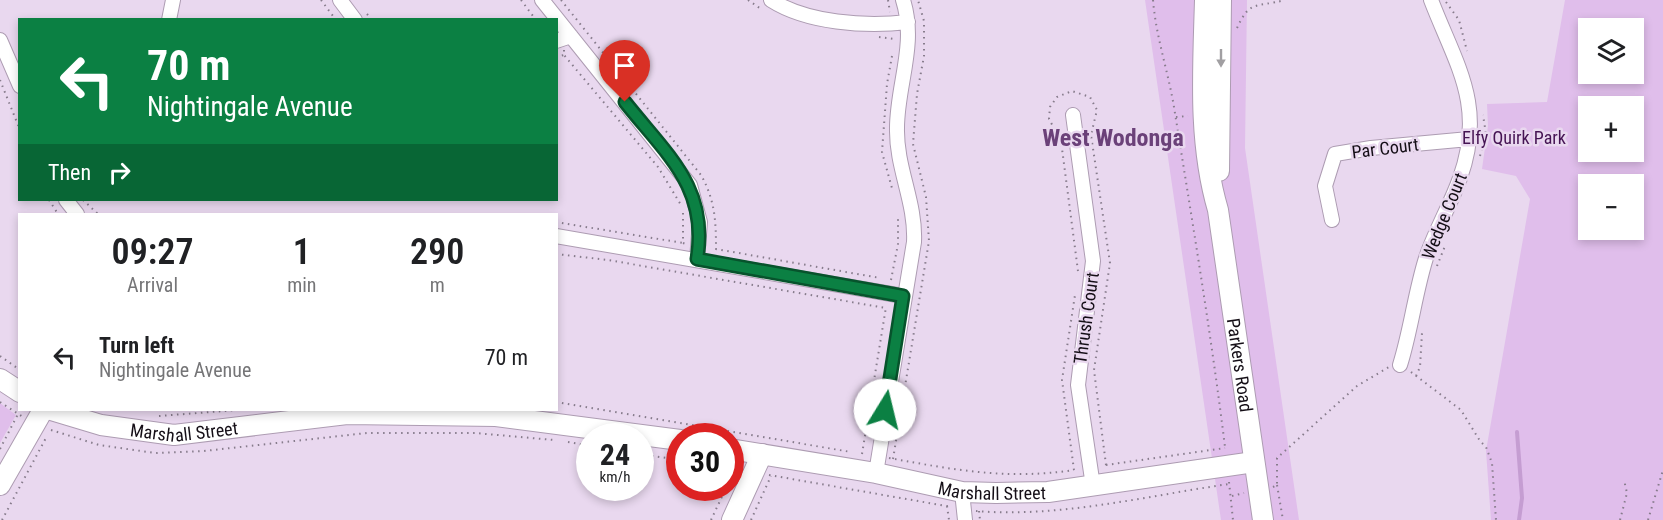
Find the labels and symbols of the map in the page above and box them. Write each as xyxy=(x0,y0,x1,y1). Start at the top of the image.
pin xyxy=(599,40,650,102)
one-way arrow xyxy=(1216,49,1226,68)
district label: West Wodonga xyxy=(1042,124,1184,152)
park label: Elfy Quirk Park xyxy=(1462,127,1566,148)
street label: Par Court xyxy=(1350,133,1420,163)
street label: Wedge Court xyxy=(1417,170,1471,262)
street label: Thrush Court xyxy=(1069,271,1103,365)
street label: Parkers Road xyxy=(1223,317,1258,413)
position arrow xyxy=(853,378,917,442)
street label: Marshall Street xyxy=(129,417,239,446)
speed limit sign: 30 xyxy=(666,423,744,501)
street label: Marshall Street xyxy=(936,477,1046,504)

